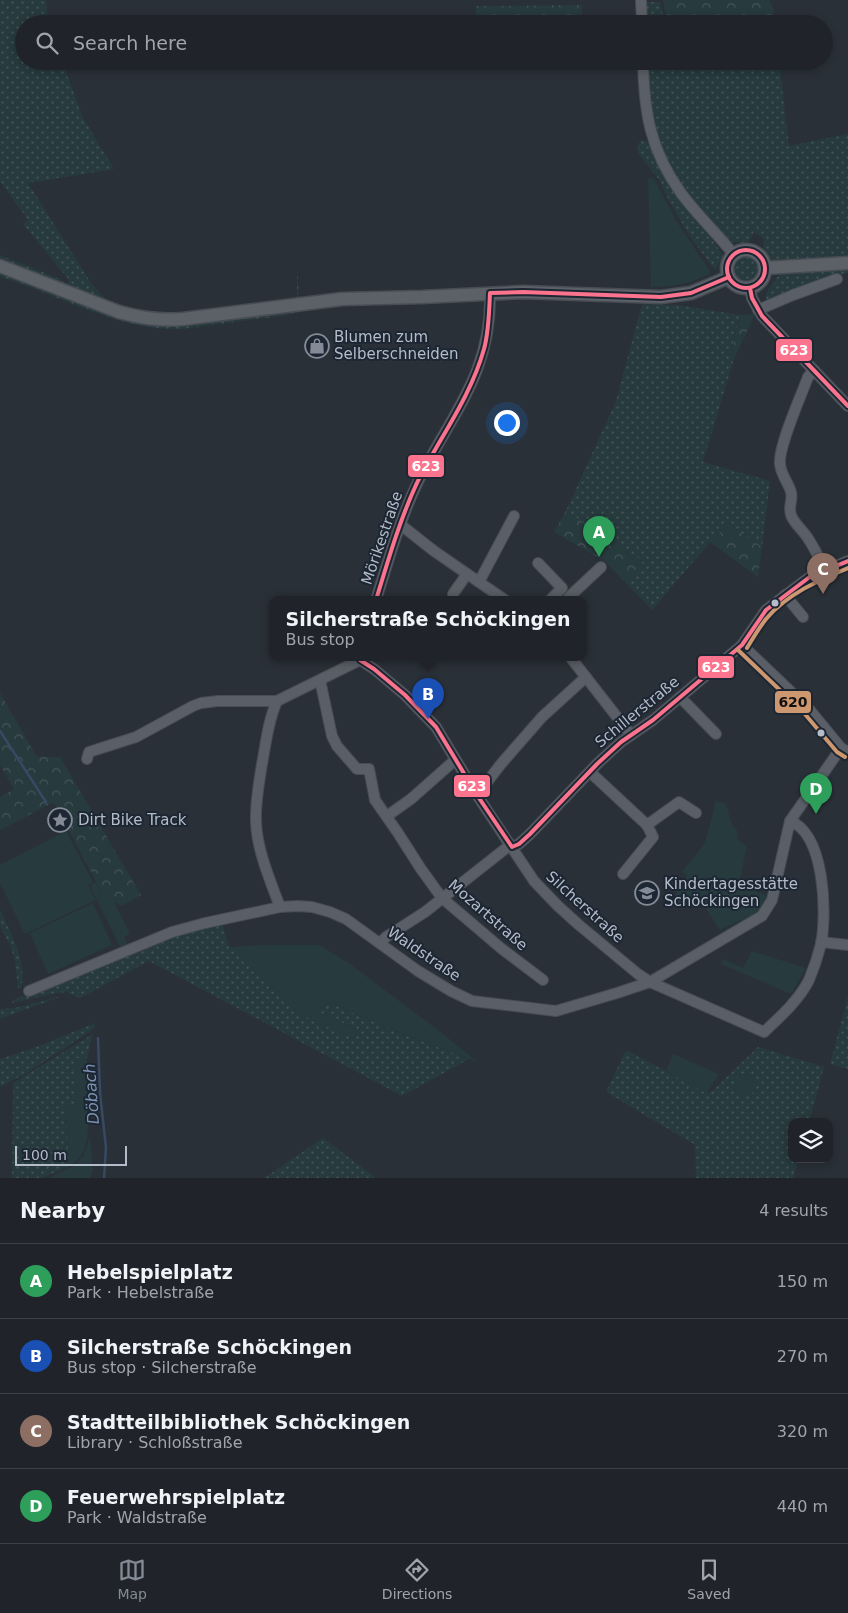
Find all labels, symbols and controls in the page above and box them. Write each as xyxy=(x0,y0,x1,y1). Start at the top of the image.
search box xyxy=(15,15,833,70)
icon: search xyxy=(33,29,61,57)
text: Search here xyxy=(73,32,187,54)
place label: Blumen zum Selberschneiden xyxy=(334,328,459,363)
shop icon: Blumen zum Selberschneiden xyxy=(304,333,330,359)
line badge: 623 xyxy=(775,338,813,362)
text: 623 xyxy=(779,342,809,358)
your location xyxy=(494,410,520,436)
line badge: 623 xyxy=(407,454,445,478)
text: 623 xyxy=(411,458,441,474)
street label: Mörikestraße xyxy=(358,489,406,587)
pin: A xyxy=(583,516,615,557)
pin: C xyxy=(807,553,839,594)
popup xyxy=(269,596,587,661)
unlabelled marker xyxy=(770,598,780,608)
text: Silcherstraße Schöckingen xyxy=(286,608,570,630)
text: Bus stop xyxy=(286,630,355,649)
line badge: 623 xyxy=(697,655,735,679)
text: 623 xyxy=(701,659,731,675)
street label: Schillerstraße xyxy=(591,673,683,751)
pin: B xyxy=(412,678,444,719)
line badge: 620 xyxy=(774,690,812,714)
text: 620 xyxy=(778,694,808,710)
unlabelled marker xyxy=(816,728,826,738)
pin: D xyxy=(800,773,832,814)
line badge: 623 xyxy=(453,774,491,798)
text: 623 xyxy=(457,778,487,794)
place icon: Dirt Bike Track xyxy=(47,807,73,833)
place label: Dirt Bike Track xyxy=(78,811,187,829)
street label: Silcherstraße xyxy=(542,867,628,947)
place label: Kindertagesstätte Schöckingen xyxy=(664,875,798,910)
street label: Mozartstraße xyxy=(445,876,531,954)
school or university icon: Kindertagesstätte Schöckingen xyxy=(634,880,660,906)
street label: Waldstraße xyxy=(384,923,464,985)
water label: Döbach xyxy=(80,1063,103,1125)
map controls xyxy=(788,1118,833,1163)
button: layers xyxy=(788,1118,833,1163)
scale bar xyxy=(15,1143,128,1166)
text: 100 m xyxy=(22,1147,67,1163)
text: Nearby xyxy=(20,1199,105,1223)
text: 4 results xyxy=(759,1201,828,1220)
text: Hebelspielplatz xyxy=(67,1261,233,1283)
text: A xyxy=(30,1272,42,1291)
text: 150 m xyxy=(777,1272,828,1291)
text: Park · Hebelstraße xyxy=(67,1283,214,1302)
text: Silcherstraße Schöckingen xyxy=(67,1336,352,1358)
text: B xyxy=(30,1347,42,1366)
text: 270 m xyxy=(777,1347,828,1366)
text: Bus stop · Silcherstraße xyxy=(67,1358,257,1377)
text: Stadtteilbibliothek Schöckingen xyxy=(67,1411,410,1433)
text: C xyxy=(30,1422,42,1441)
text: 320 m xyxy=(777,1422,828,1441)
text: Library · Schloßstraße xyxy=(67,1433,243,1452)
text: Feuerwehrspielplatz xyxy=(67,1486,285,1508)
text: D xyxy=(29,1497,43,1516)
text: 440 m xyxy=(777,1497,828,1516)
text: Park · Waldstraße xyxy=(67,1508,207,1527)
tab: Map xyxy=(117,1556,147,1602)
tab: Directions xyxy=(382,1556,452,1602)
tab: Saved xyxy=(687,1556,731,1602)

